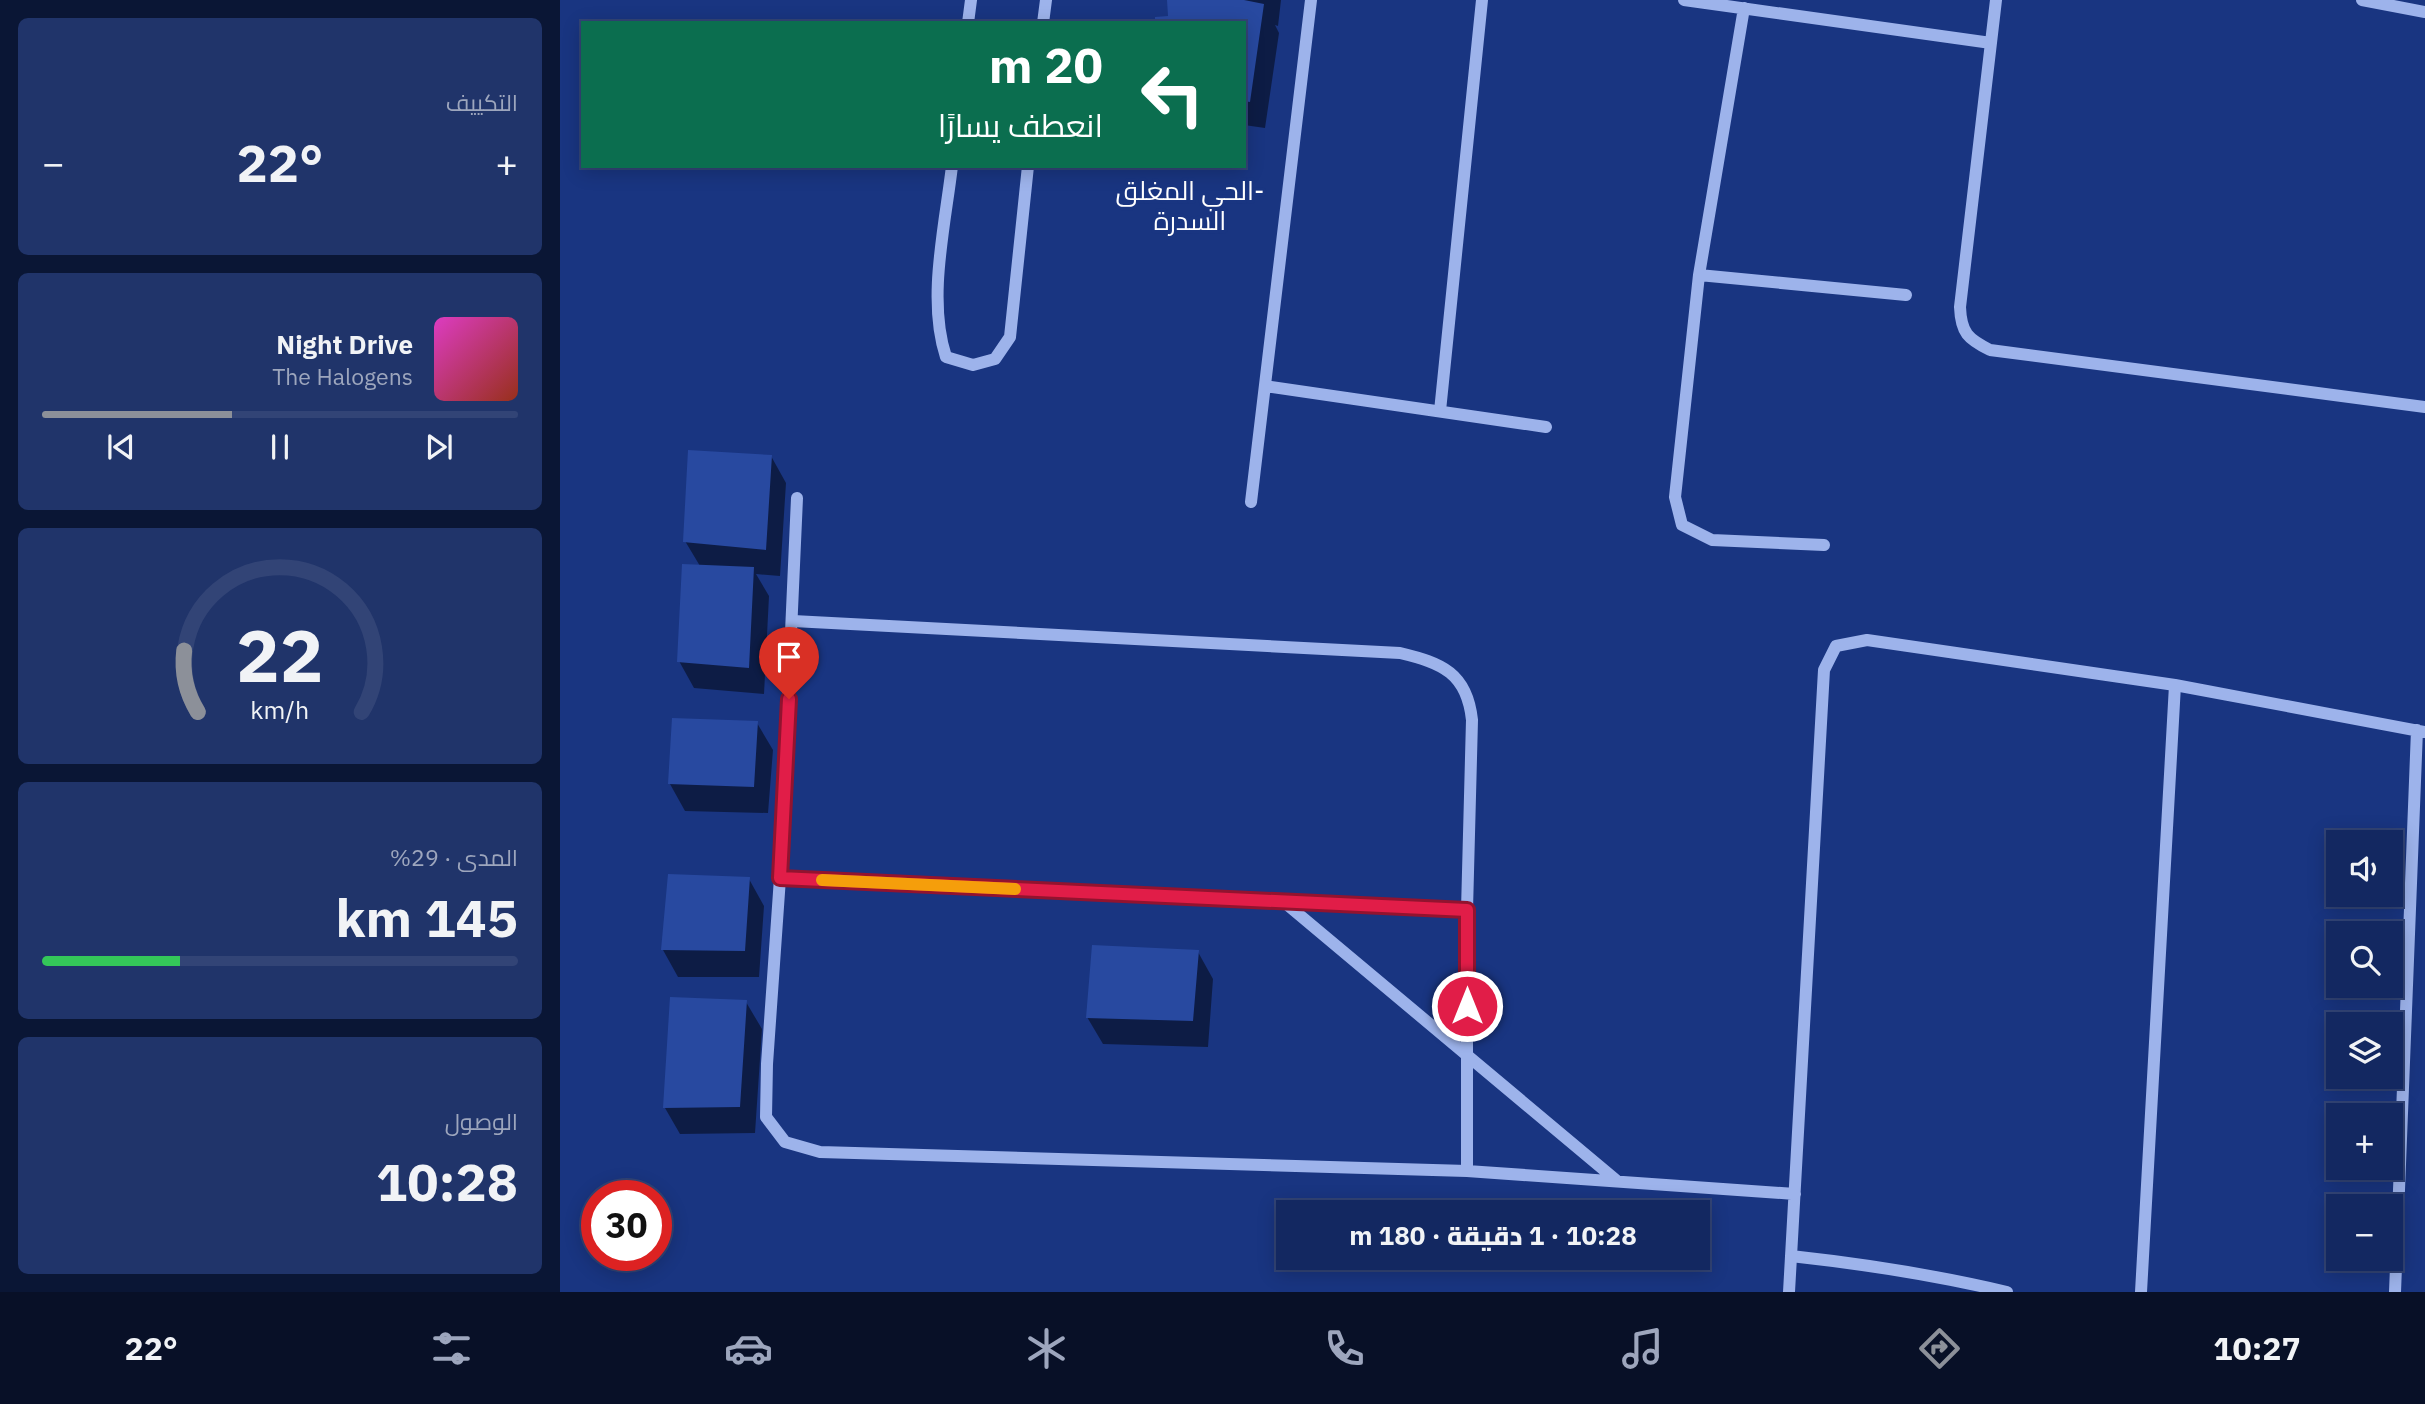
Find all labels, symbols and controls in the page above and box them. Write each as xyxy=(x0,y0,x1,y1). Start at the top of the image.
text: 20 m xyxy=(989,33,1103,96)
icon: left xyxy=(1127,49,1218,140)
text: التكييف xyxy=(446,87,518,117)
text: انعطف يسارًا xyxy=(938,104,1103,146)
text: 22° xyxy=(237,129,323,196)
text: − xyxy=(42,138,65,187)
text: + xyxy=(495,138,518,187)
district label: الحي المغلق- السدرة xyxy=(1116,173,1264,237)
text: Night Drive xyxy=(276,327,413,361)
text: The Halogens xyxy=(272,361,413,391)
icon: previous xyxy=(102,428,140,466)
icon: pause xyxy=(261,428,299,466)
icon: next xyxy=(420,428,458,466)
text: 22 xyxy=(236,607,324,702)
pin xyxy=(759,627,819,699)
icon: arrive xyxy=(770,638,808,676)
text: km/h xyxy=(251,693,309,726)
map controls xyxy=(2326,830,2403,1271)
button: sound xyxy=(2326,830,2403,907)
text: المدى · 29% xyxy=(390,842,518,872)
text: 145 km xyxy=(336,884,518,951)
button: search xyxy=(2326,921,2403,998)
position arrow xyxy=(1430,969,1504,1043)
button: layers xyxy=(2326,1012,2403,1089)
button: + xyxy=(2326,1103,2403,1180)
text: الوصول xyxy=(445,1106,518,1136)
text: 10:28 xyxy=(376,1148,518,1215)
speed limit sign: 30 xyxy=(581,1180,672,1271)
button: − xyxy=(2326,1194,2403,1271)
text: 10:28 · 1 دقيقة · 180 m xyxy=(1349,1218,1637,1252)
icon: filters xyxy=(427,1324,476,1373)
icon: car xyxy=(724,1324,773,1373)
icon: climate xyxy=(1022,1324,1071,1373)
icon: phone xyxy=(1320,1324,1369,1373)
icon: music xyxy=(1618,1324,1667,1373)
icon: directions xyxy=(1915,1324,1964,1373)
text: 22° xyxy=(124,1327,178,1369)
text: 10:27 xyxy=(2213,1327,2301,1369)

